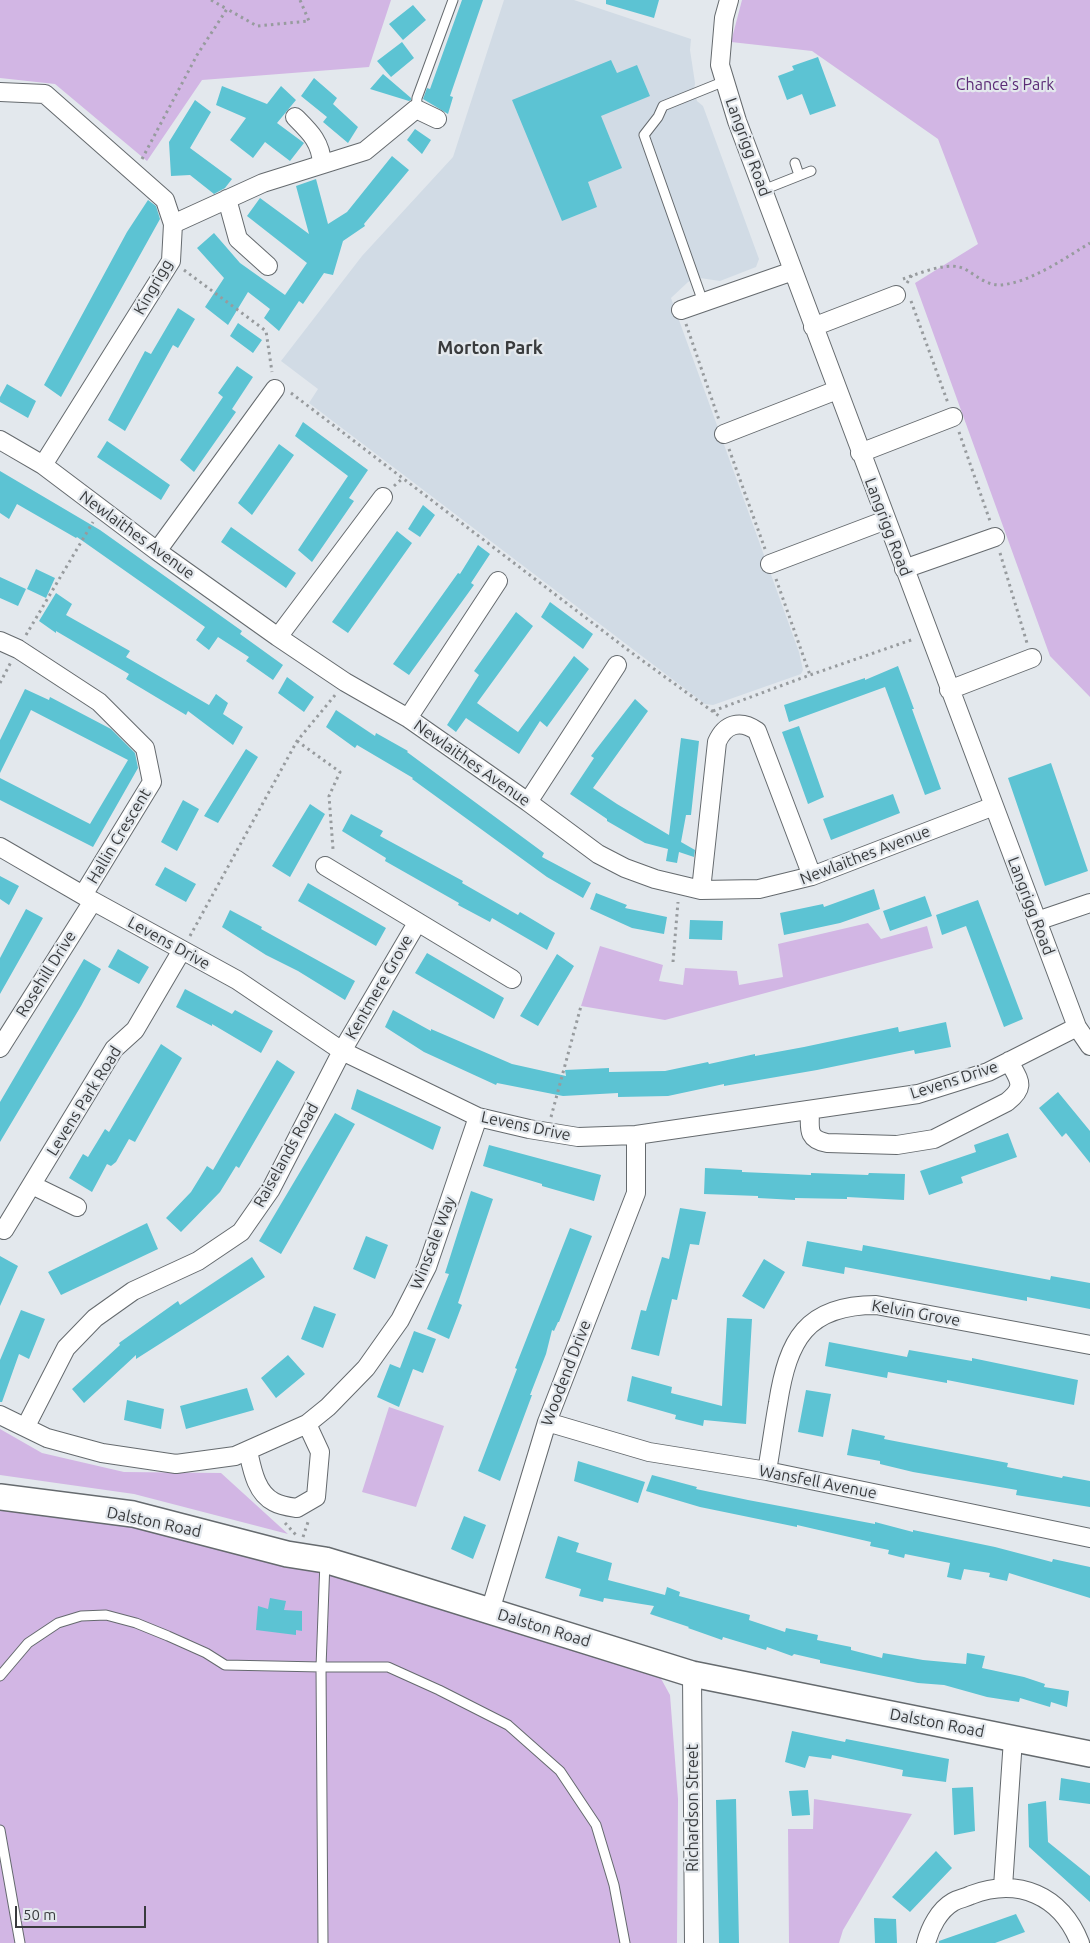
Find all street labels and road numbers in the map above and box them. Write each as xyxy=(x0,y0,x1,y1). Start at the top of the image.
street label: Langrigg Road xyxy=(721,95,775,199)
street label: Kingrigg xyxy=(130,256,176,318)
street label: Langrigg Road xyxy=(860,475,916,579)
street label: Newlaithes Avenue xyxy=(76,487,198,583)
street label: Newlaithes Avenue xyxy=(410,716,534,810)
street label: Hallin Crescent xyxy=(83,785,155,887)
street label: Newlaithes Avenue xyxy=(797,821,933,889)
street label: Langrigg Road xyxy=(1003,854,1059,958)
street label: Levens Drive xyxy=(124,913,214,973)
street label: Rosehill Drive xyxy=(12,927,80,1021)
street label: Kentmere Grove xyxy=(341,931,417,1043)
street label: Levens Park Road xyxy=(43,1043,125,1159)
street label: Levens Drive xyxy=(908,1057,1000,1103)
street label: Raiselands Road xyxy=(249,1100,323,1210)
street label: Levens Drive xyxy=(479,1107,573,1145)
street label: Winscale Way xyxy=(407,1194,459,1292)
street label: Kelvin Grove xyxy=(870,1296,962,1330)
street label: Woodend Drive xyxy=(537,1318,595,1428)
street label: Wansfell Avenue xyxy=(757,1461,879,1503)
street label: Dalston Road xyxy=(105,1503,203,1541)
street label: Dalston Road xyxy=(495,1605,593,1651)
street label: Dalston Road xyxy=(888,1704,986,1742)
street label: Richardson Street xyxy=(683,1744,703,1872)

